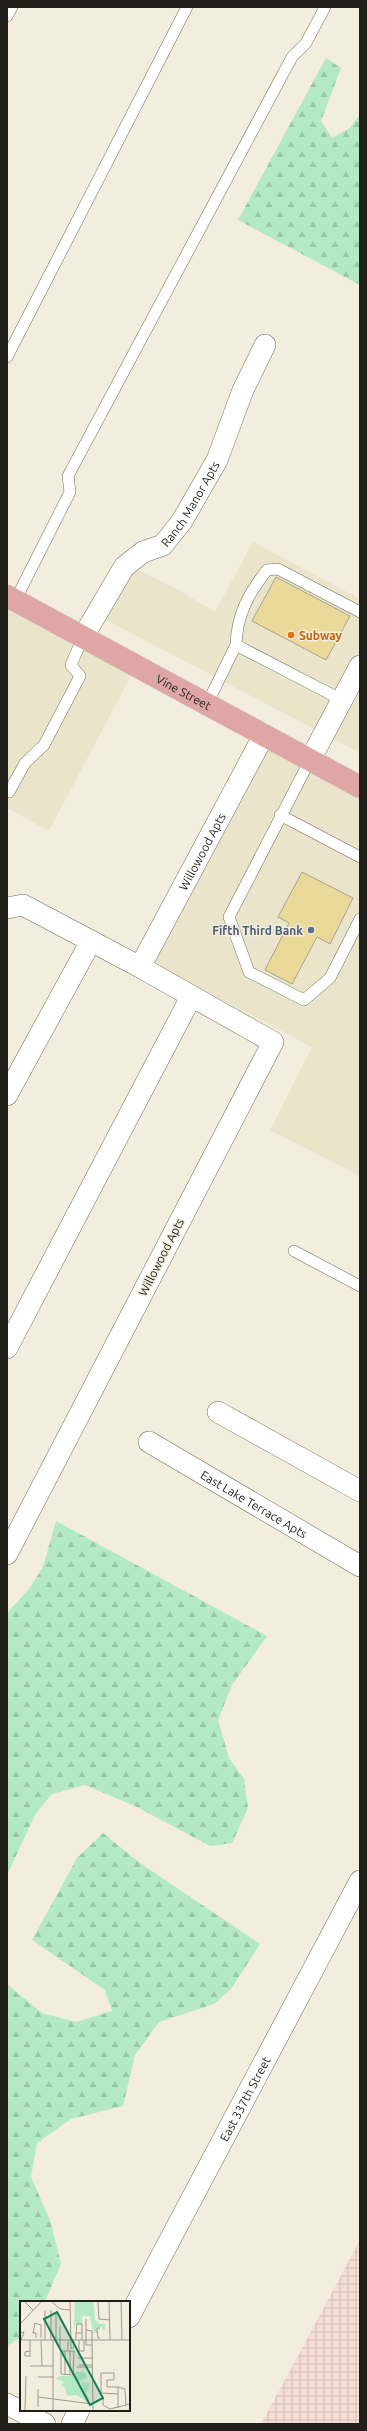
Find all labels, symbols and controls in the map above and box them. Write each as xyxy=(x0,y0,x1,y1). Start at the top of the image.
street label: Ranch Manor Apts xyxy=(158,459,221,549)
place label: Subway xyxy=(299,629,343,642)
marker: Subway xyxy=(286,630,296,640)
street label: Vine Street xyxy=(154,671,214,712)
street label: Willowood Apts xyxy=(176,811,228,892)
place label: Fifth Third Bank xyxy=(212,924,303,937)
marker: Fifth Third Bank xyxy=(306,925,316,935)
street label: Willowood Apts xyxy=(136,1216,186,1298)
street label: East Lake Terrace Apts xyxy=(199,1468,310,1540)
street label: East 337th Street xyxy=(217,2054,272,2143)
inset map xyxy=(20,2301,130,2411)

